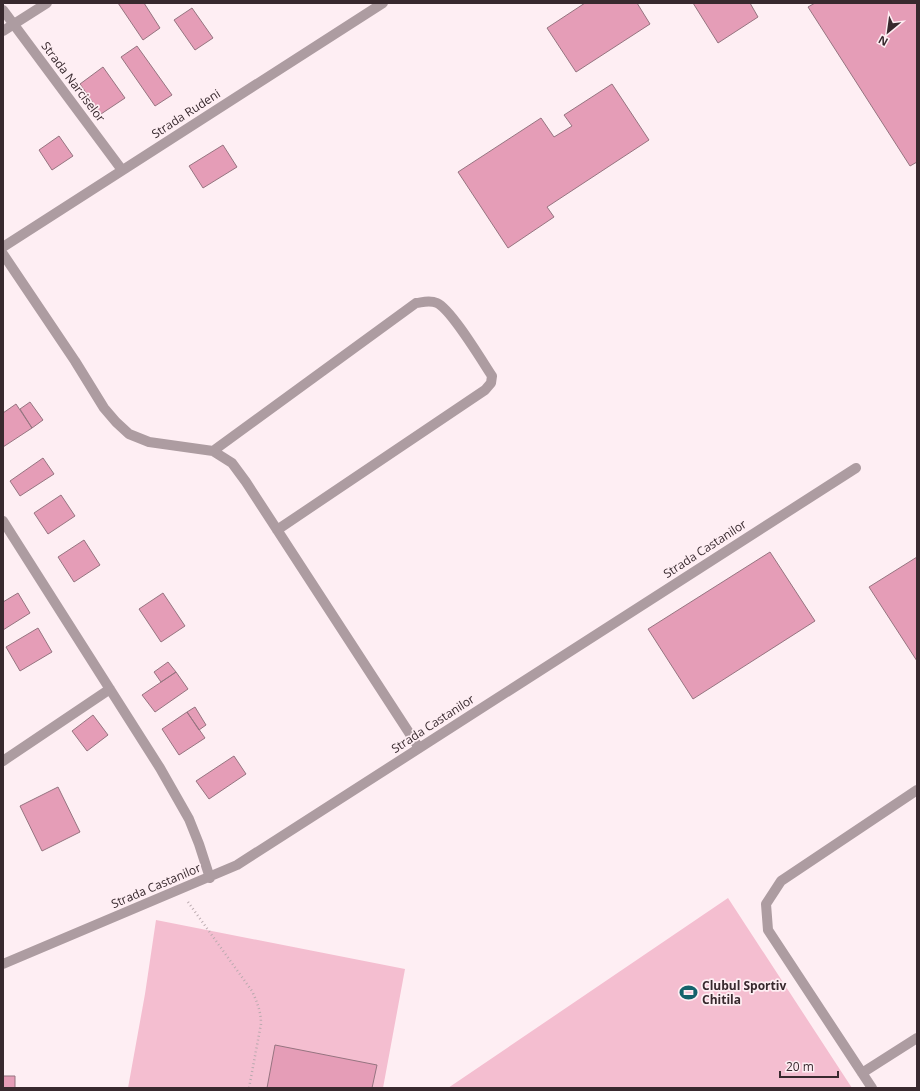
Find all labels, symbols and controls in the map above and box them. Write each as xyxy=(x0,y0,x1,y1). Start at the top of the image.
north arrow xyxy=(868,12,908,52)
text: N xyxy=(875,32,890,50)
street label: Strada Narciselor xyxy=(38,38,109,125)
street label: Strada Rudeni xyxy=(148,85,223,142)
street label: Strada Castanilor xyxy=(660,515,750,582)
street label: Strada Castanilor xyxy=(388,690,478,757)
street label: Strada Castanilor xyxy=(108,859,203,912)
place label: Clubul Sportiv Chitila xyxy=(702,977,786,1008)
sports icon: Clubul Sportiv Chitila xyxy=(679,983,699,1003)
scale bar xyxy=(780,1053,838,1079)
text: 20 m xyxy=(786,1058,814,1075)

